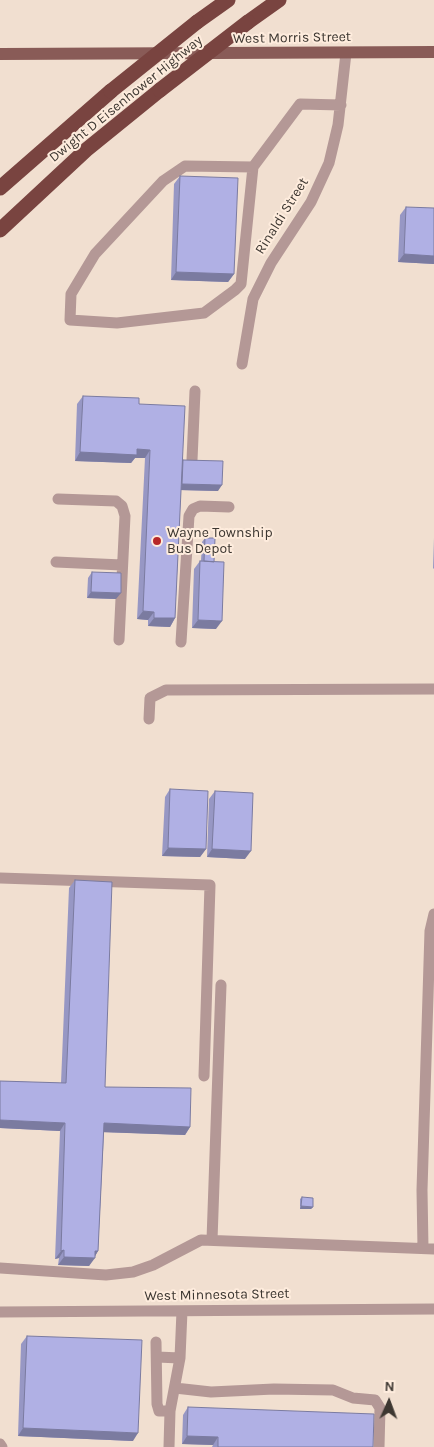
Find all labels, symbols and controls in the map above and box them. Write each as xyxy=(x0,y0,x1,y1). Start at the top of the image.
street label: West Morris Street xyxy=(233,29,351,47)
street label: Dwight D Eisenhower Highway xyxy=(46,32,206,166)
street label: Rinaldi Street xyxy=(252,175,312,257)
place label: Wayne Township Bus Depot xyxy=(167,525,273,558)
marker: Wayne Township Bus Depot xyxy=(151,535,163,547)
street label: West Minnesota Street xyxy=(144,1285,290,1305)
north arrow xyxy=(364,1377,414,1427)
text: N xyxy=(384,1378,395,1395)

